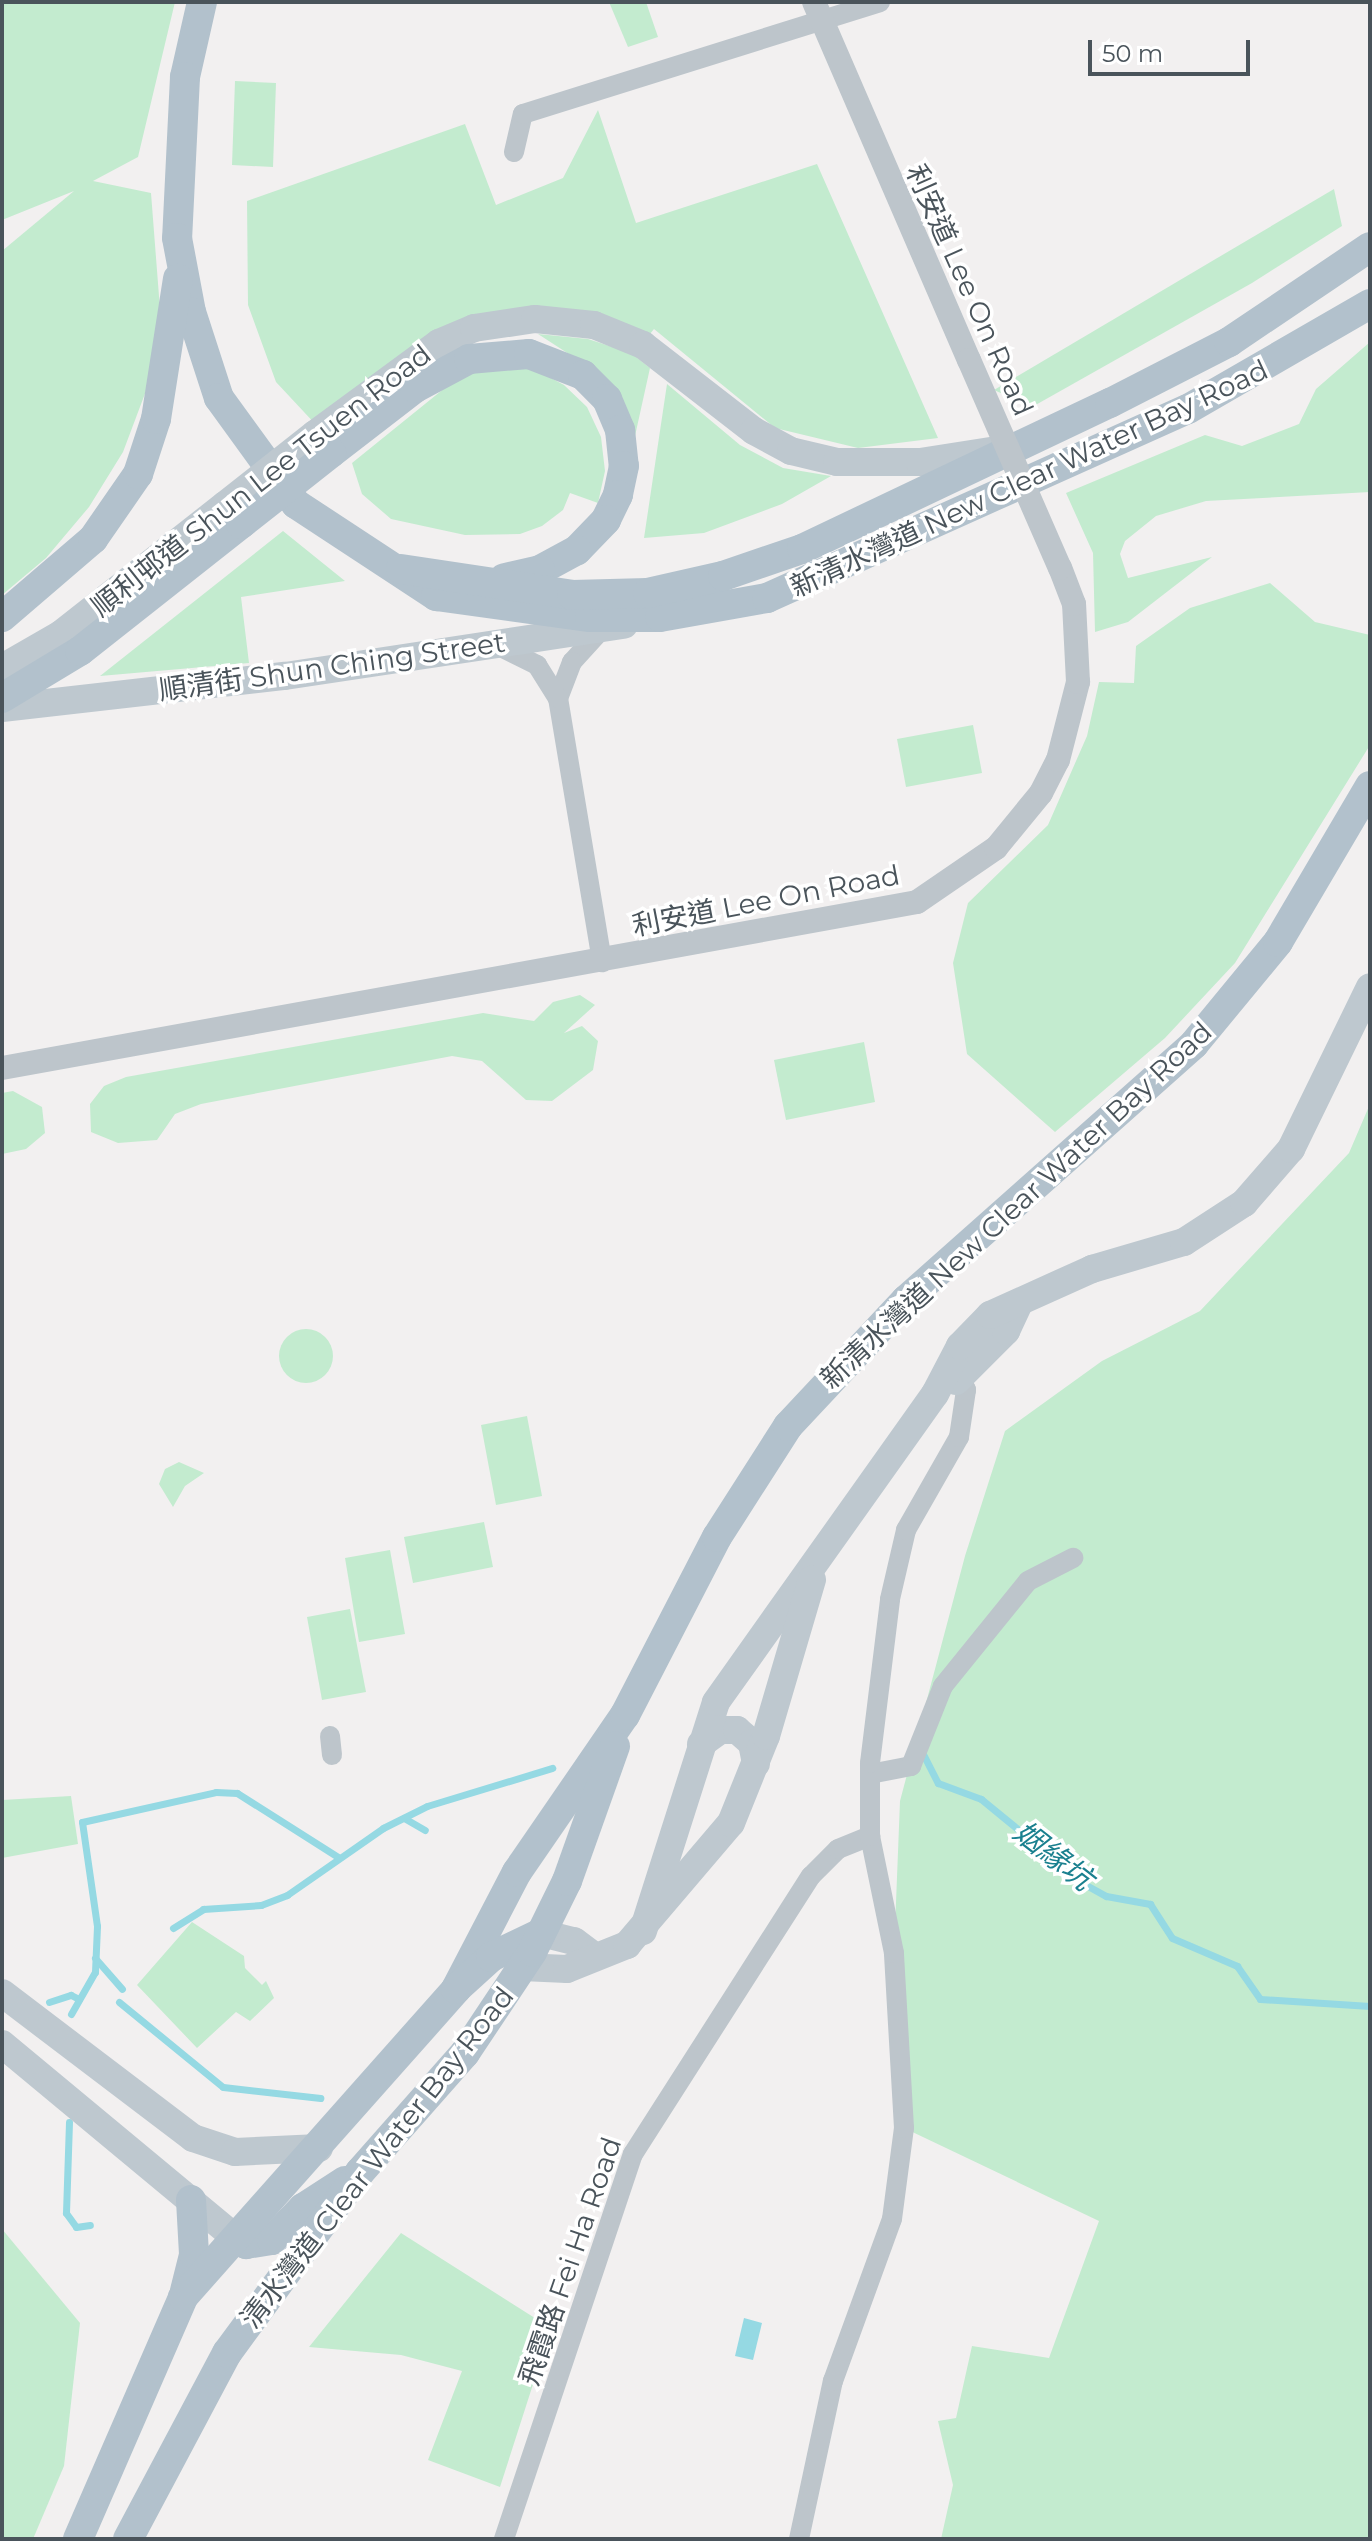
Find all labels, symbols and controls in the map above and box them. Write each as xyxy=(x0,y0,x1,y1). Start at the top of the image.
scale bar xyxy=(1092,24,1254,74)
text: 50 m xyxy=(1102,39,1163,68)
street label: 利安道 Lee On Road xyxy=(899,159,1041,421)
street label: 順利邨道 Shun Lee Tsuen Road xyxy=(84,337,438,623)
street label: 新清水灣道 New Clear Water Bay Road xyxy=(785,352,1273,604)
street label: 順清街 Shun Ching Street xyxy=(157,625,507,707)
street label: 利安道 Lee On Road xyxy=(629,858,903,942)
street label: 新清水灣道 New Clear Water Bay Road xyxy=(813,1014,1219,1396)
water label: 姻緣坑 xyxy=(1006,1814,1100,1898)
street label: 清水灣道 Clear Water Bay Road xyxy=(233,1980,521,2334)
street label: 飛霞路 Fei Ha Road xyxy=(512,2133,628,2389)

